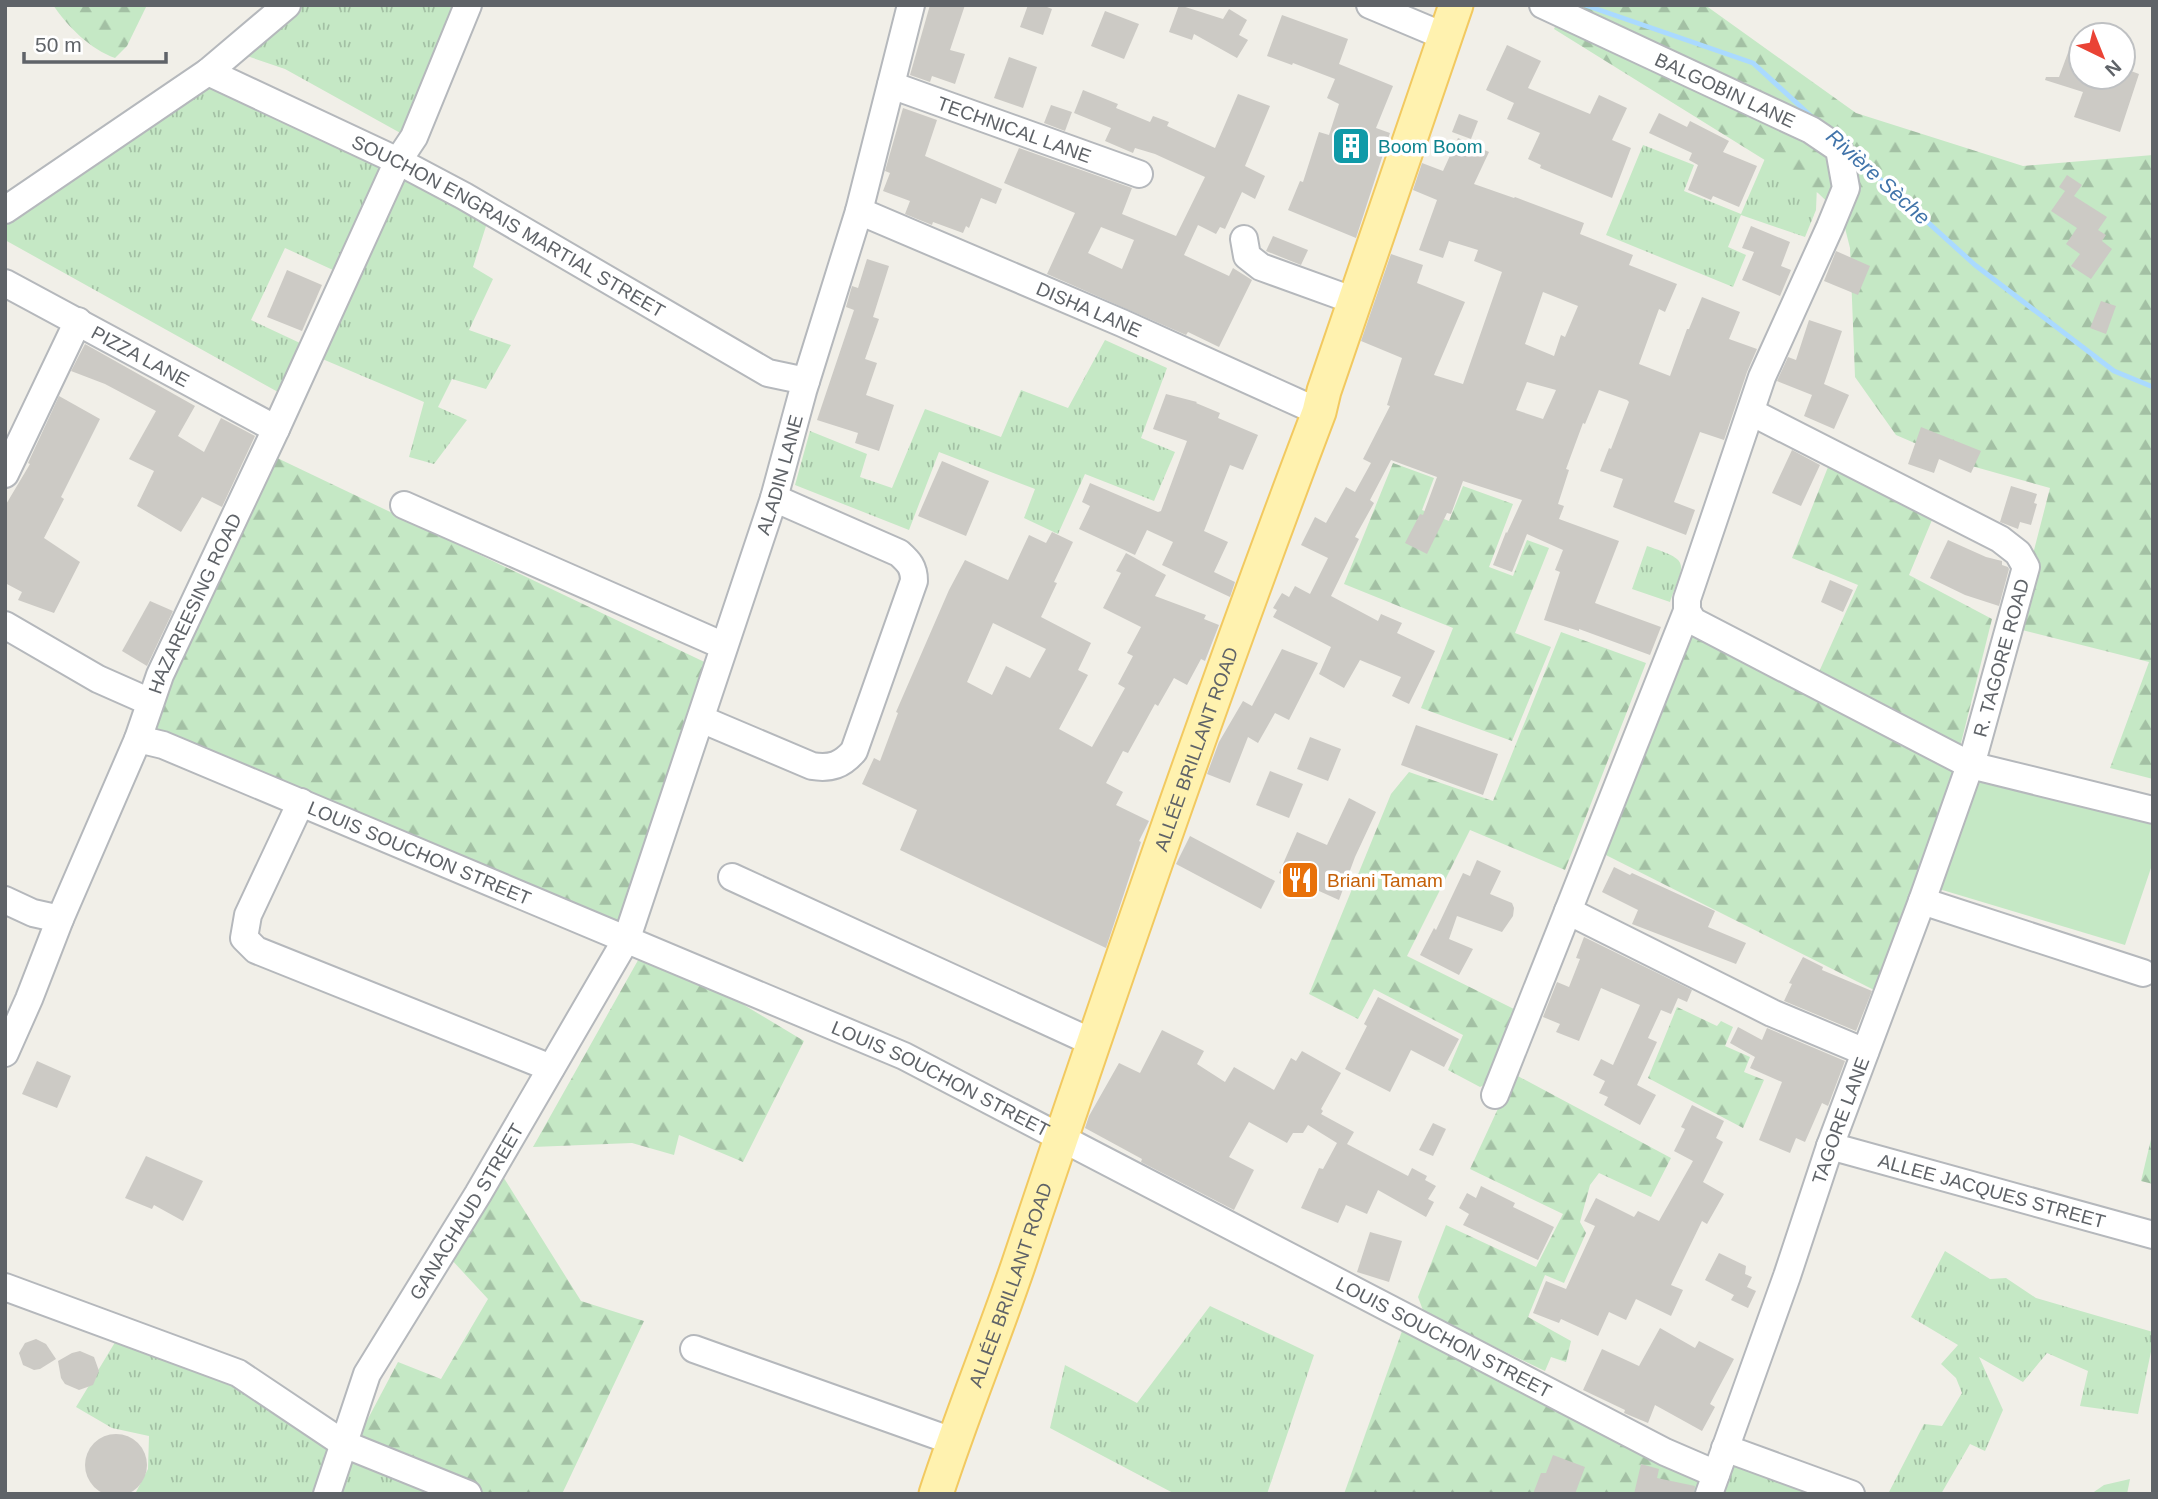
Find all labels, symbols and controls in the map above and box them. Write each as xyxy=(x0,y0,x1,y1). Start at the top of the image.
scale bar xyxy=(24,21,166,65)
north arrow xyxy=(2067,21,2137,91)
text: 50 m xyxy=(35,33,82,56)
street label: BALGOBIN LANE xyxy=(1652,49,1798,132)
text: N xyxy=(2101,56,2125,80)
street label: TECHNICAL LANE xyxy=(934,92,1094,167)
water label: Rivière Sèche xyxy=(1822,124,1935,229)
building icon: Boom Boom xyxy=(1330,125,1372,167)
street label: SOUCHON ENGRAIS MARTIAL STREET xyxy=(349,131,669,322)
place label: Boom Boom xyxy=(1378,136,1483,157)
street label: DISHA LANE xyxy=(1033,278,1144,341)
street label: PIZZA LANE xyxy=(88,322,193,391)
street label: ALADIN LANE xyxy=(753,413,807,537)
street label: HAZAREESING ROAD xyxy=(144,510,246,697)
street label: R. TAGORE ROAD xyxy=(1969,577,2033,739)
street label: ALLÉE BRILLANT ROAD xyxy=(1150,644,1242,854)
street label: LOUIS SOUCHON STREET xyxy=(305,797,534,909)
restaurant icon: Briani Tamam xyxy=(1279,859,1321,901)
place label: Briani Tamam xyxy=(1327,870,1443,891)
street label: LOUIS SOUCHON STREET xyxy=(829,1017,1053,1141)
street label: TAGORE LANE xyxy=(1808,1054,1874,1187)
street label: GANACHAUD STREET xyxy=(406,1120,528,1304)
street label: ALLEE JACQUES STREET xyxy=(1876,1150,2108,1232)
street label: ALLÉE BRILLANT ROAD xyxy=(965,1180,1056,1390)
street label: LOUIS SOUCHON STREET xyxy=(1332,1273,1555,1402)

